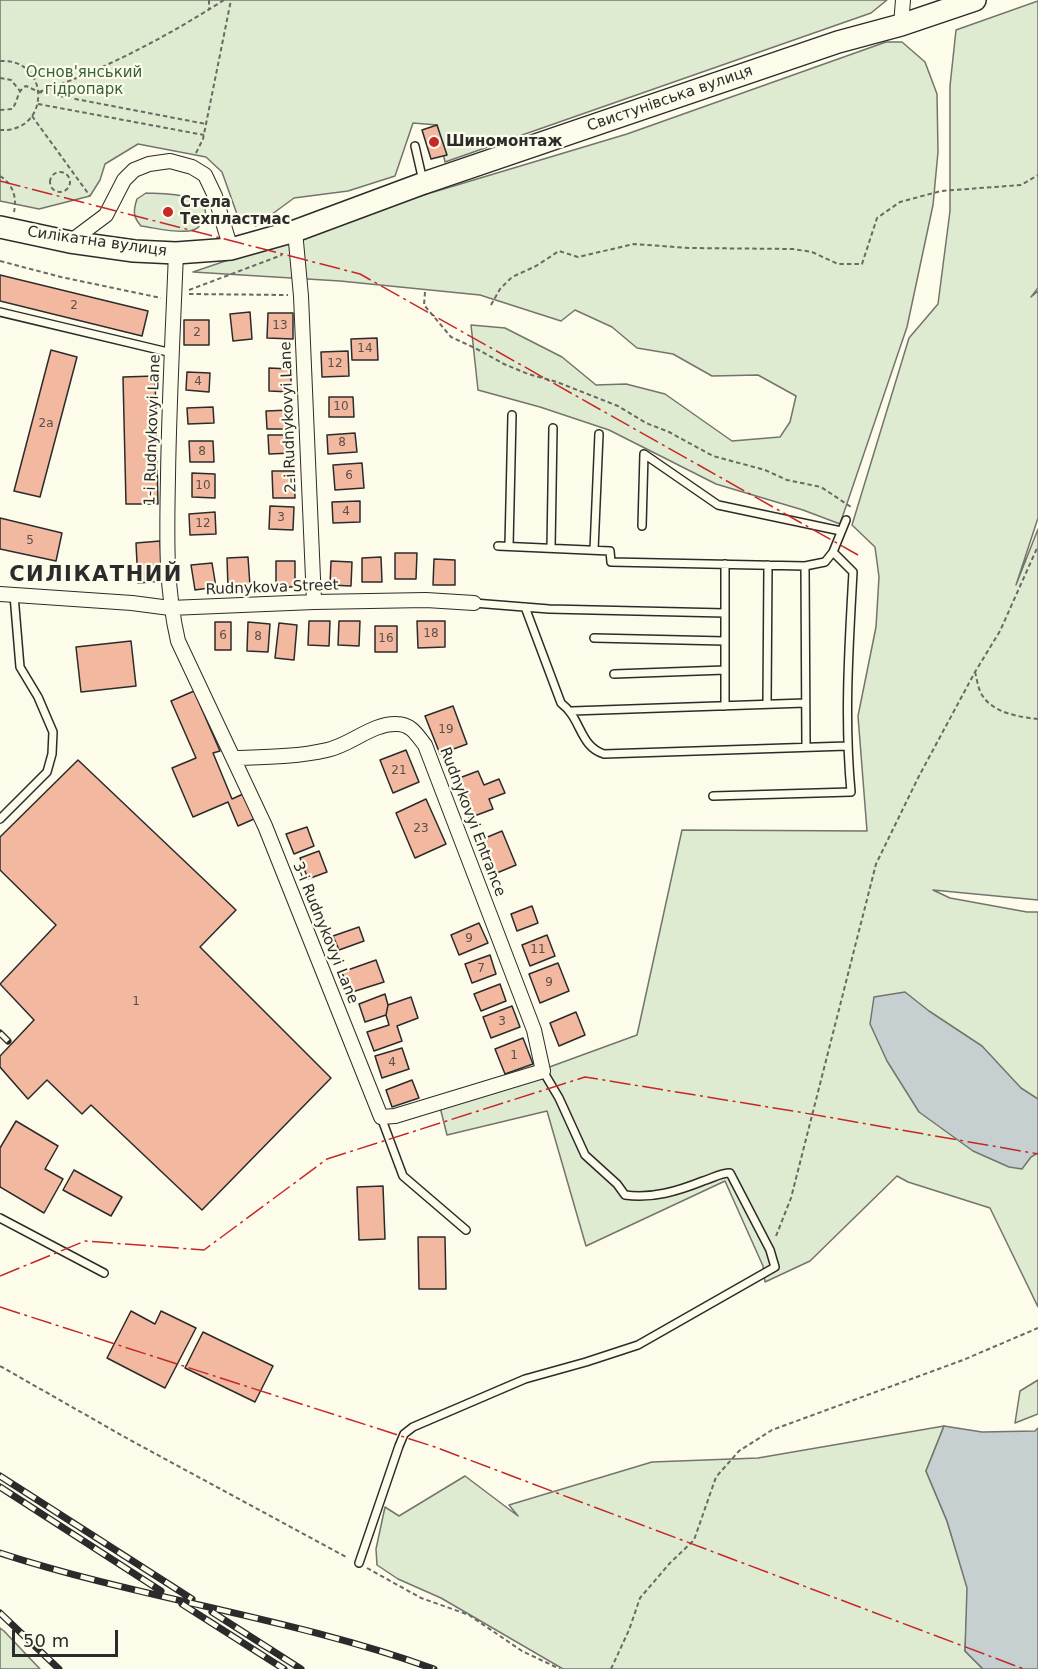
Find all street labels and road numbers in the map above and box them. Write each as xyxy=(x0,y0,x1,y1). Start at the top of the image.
street label: Свистунівська вулиця xyxy=(585,62,755,136)
street label: Силікатна вулиця xyxy=(26,223,168,261)
street label: 2-i Rudnykovyi Lane xyxy=(277,341,301,493)
street label: 1-i Rudnykovyi Lane xyxy=(141,354,165,506)
street label: Rudnykova Street xyxy=(205,577,339,599)
street label: Rudnykovyi Entrance xyxy=(435,745,509,899)
street label: 3-i Rudnykovyi Lane xyxy=(288,859,362,1007)

